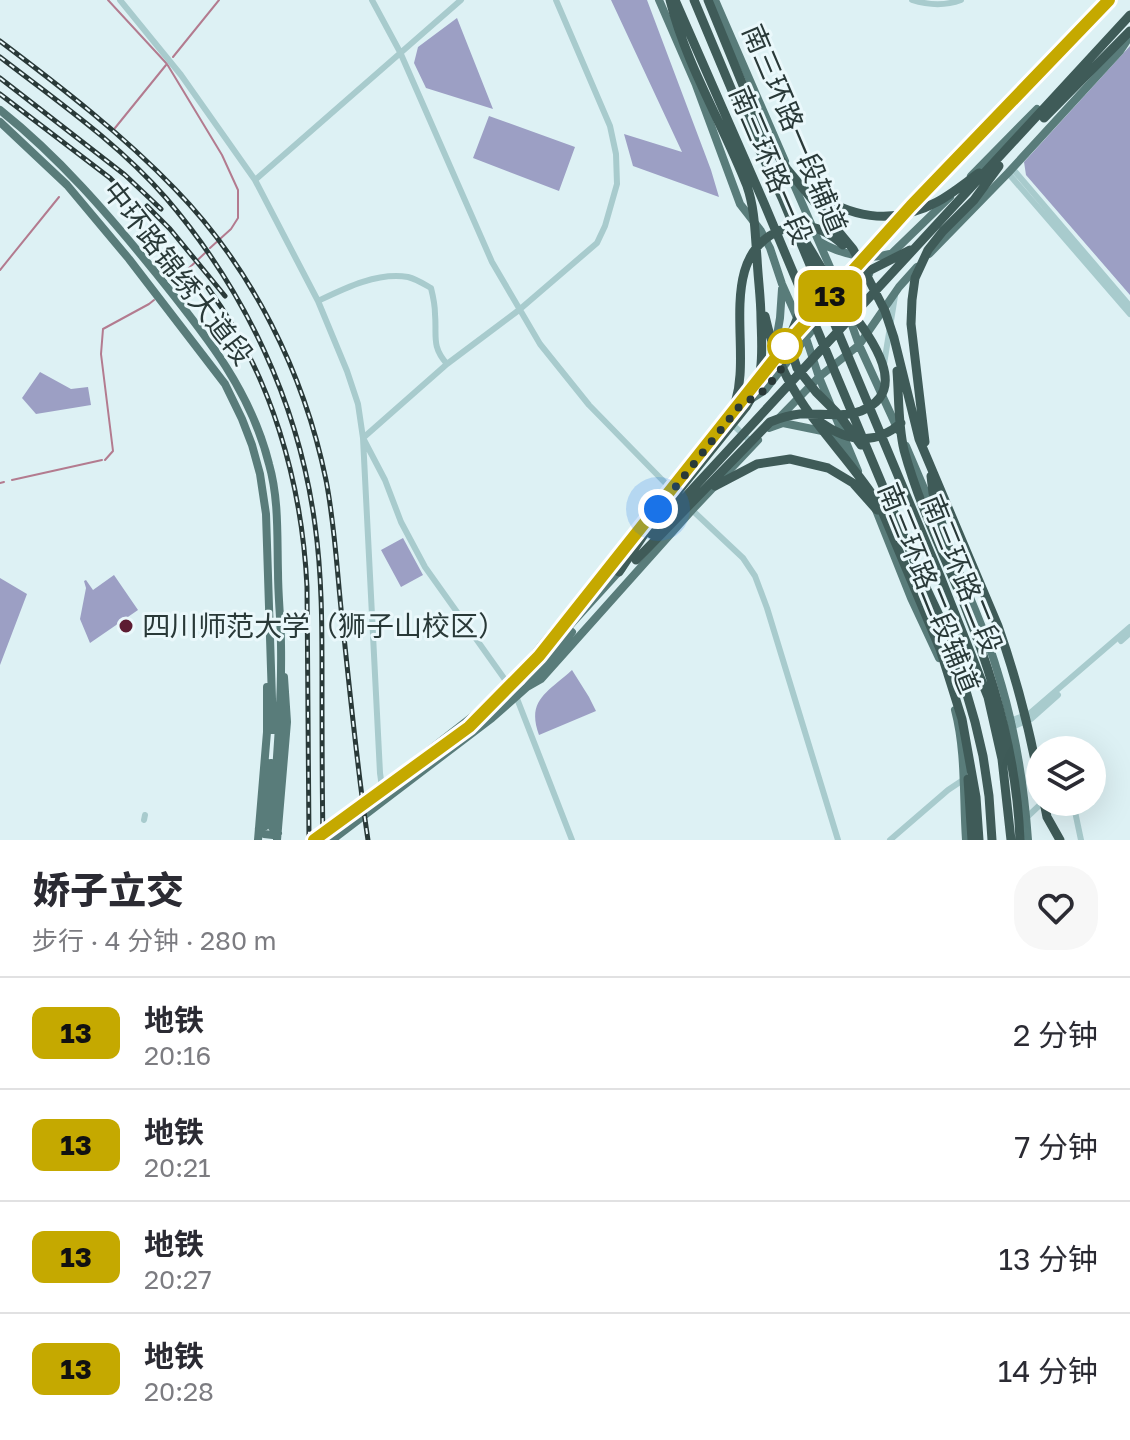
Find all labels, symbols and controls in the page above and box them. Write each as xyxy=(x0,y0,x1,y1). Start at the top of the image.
street label: 南三环路一段辅道 xyxy=(736,19,854,239)
street label: 南三环路一段 xyxy=(723,81,819,249)
street label: 中环路锦绣大道段 xyxy=(96,174,260,371)
line badge: 13 xyxy=(794,270,866,322)
text: 13 xyxy=(814,279,846,312)
unlabelled marker xyxy=(768,329,802,363)
street label: 南三环路二段辅道 xyxy=(872,478,987,698)
your location xyxy=(638,489,678,529)
street label: 南三环路二段 xyxy=(916,490,1009,658)
place label: 四川师范大学（狮子山校区） xyxy=(142,609,506,642)
marker: 四川师范大学（狮子山校区） xyxy=(117,617,135,635)
map controls xyxy=(1026,736,1106,816)
button: layers xyxy=(1026,736,1106,816)
button: heart xyxy=(1014,866,1098,950)
text: 娇子立交 xyxy=(32,867,184,912)
text: 步行 · 4 分钟 · 280 m xyxy=(32,925,277,956)
text: 地铁 xyxy=(144,1002,204,1038)
text: 13 xyxy=(60,1016,92,1049)
text: 2 分钟 xyxy=(1013,1017,1098,1053)
text: 20:16 xyxy=(144,1040,211,1071)
text: 地铁 xyxy=(144,1114,204,1150)
text: 13 xyxy=(60,1128,92,1161)
text: 7 分钟 xyxy=(1015,1129,1098,1165)
text: 20:21 xyxy=(144,1152,211,1183)
text: 地铁 xyxy=(144,1226,204,1262)
text: 13 xyxy=(60,1240,92,1273)
text: 13 分钟 xyxy=(998,1241,1098,1277)
text: 20:27 xyxy=(144,1264,212,1295)
text: 地铁 xyxy=(144,1338,204,1374)
text: 13 xyxy=(60,1352,92,1385)
text: 14 分钟 xyxy=(998,1353,1098,1389)
text: 20:28 xyxy=(144,1376,214,1407)

